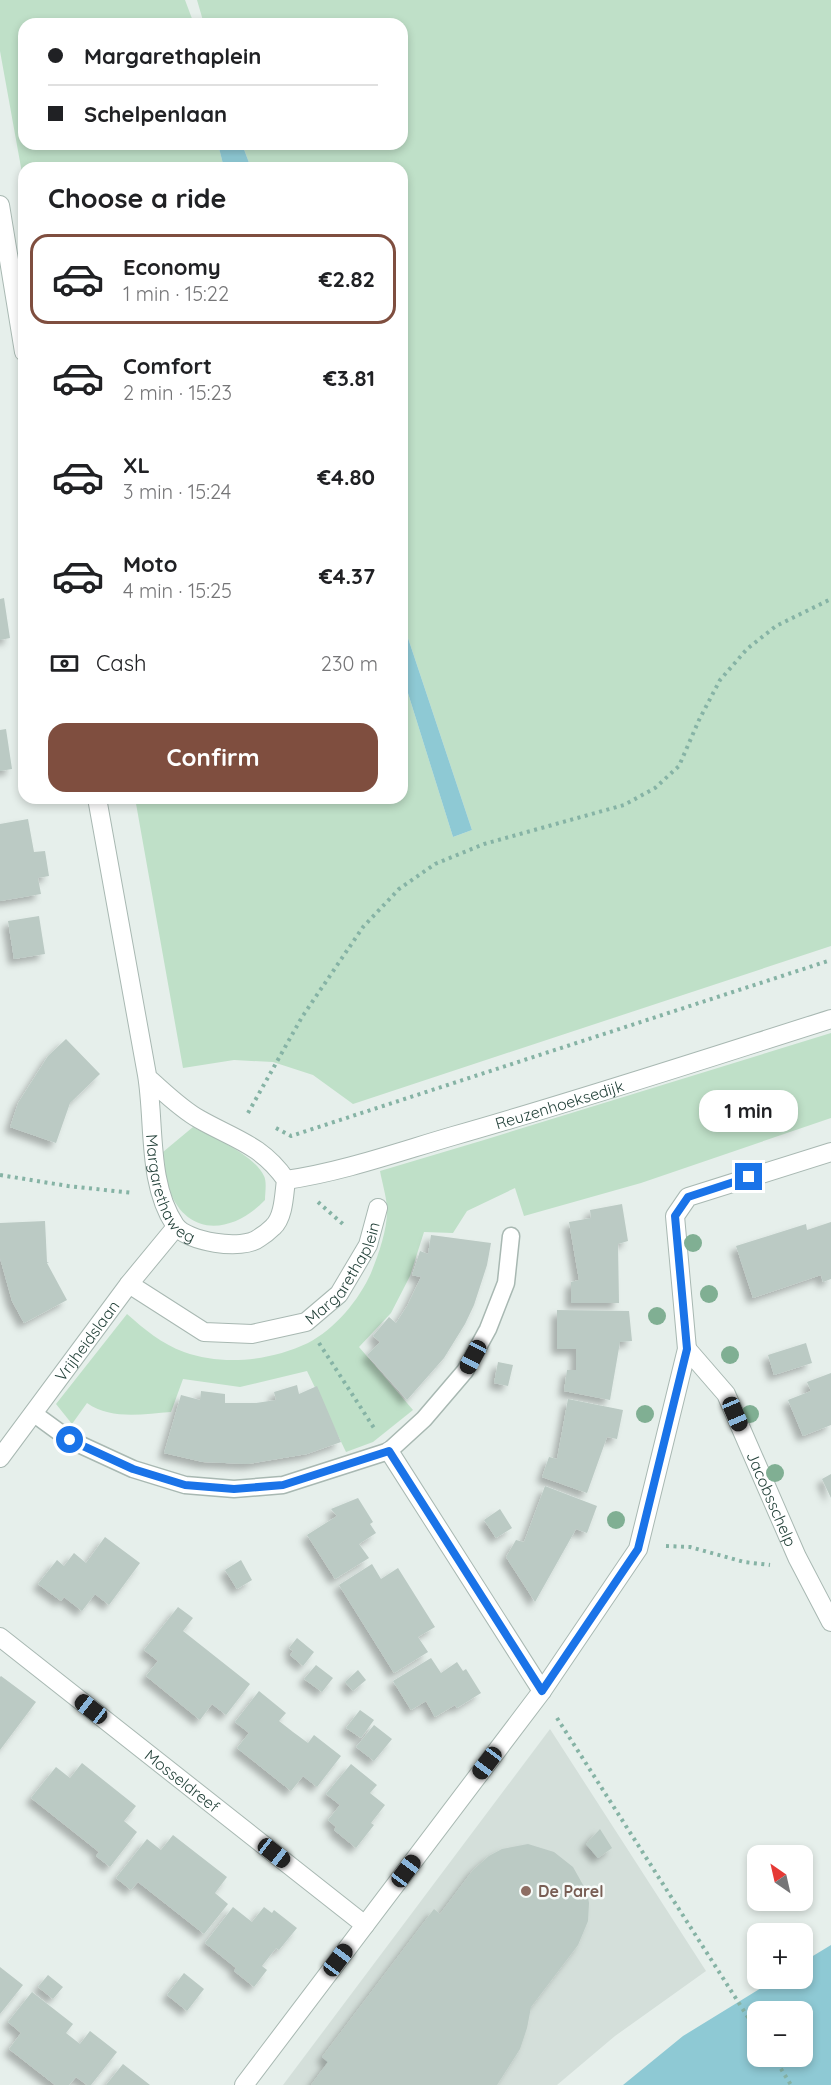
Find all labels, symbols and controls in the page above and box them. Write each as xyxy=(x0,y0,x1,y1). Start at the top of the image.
text: Margarethaplein xyxy=(84,42,261,70)
text: Schelpenlaan xyxy=(84,100,227,128)
text: Choose a ride xyxy=(48,181,226,215)
icon: car xyxy=(51,252,105,306)
text: Economy xyxy=(123,253,221,281)
text: €2.82 xyxy=(319,265,375,293)
text: 1 min · 15:22 xyxy=(123,281,229,306)
icon: car xyxy=(51,351,105,405)
text: Comfort xyxy=(123,352,212,380)
text: €3.81 xyxy=(323,364,375,392)
text: 2 min · 15:23 xyxy=(123,380,232,405)
icon: car xyxy=(51,450,105,504)
text: XL xyxy=(123,451,150,479)
text: €4.80 xyxy=(317,463,375,491)
text: 3 min · 15:24 xyxy=(123,479,231,504)
icon: car xyxy=(51,549,105,603)
text: Moto xyxy=(123,550,177,578)
text: €4.37 xyxy=(319,562,375,590)
text: 4 min · 15:25 xyxy=(123,578,232,603)
icon: cash xyxy=(48,647,81,680)
text: Cash xyxy=(96,649,147,677)
text: 230 m xyxy=(321,651,378,676)
button: Confirm xyxy=(48,723,378,792)
street label: Reuzenhoeksedijk xyxy=(493,1075,626,1133)
callout: 1 min xyxy=(700,1090,798,1132)
text: 1 min xyxy=(724,1098,773,1123)
street label: Margarethaweg xyxy=(142,1133,198,1247)
route end xyxy=(735,1163,762,1190)
street label: Margarethaplein xyxy=(301,1220,384,1329)
street label: Vrijheidslaan xyxy=(50,1296,123,1385)
car xyxy=(457,1337,489,1377)
car xyxy=(720,1394,750,1434)
route start xyxy=(56,1426,83,1453)
street label: Jacobsschelp xyxy=(742,1448,801,1549)
car xyxy=(71,1691,111,1727)
car xyxy=(469,1743,505,1783)
street label: Mosseldreef xyxy=(141,1745,224,1817)
car xyxy=(254,1835,294,1871)
north arrow xyxy=(747,1845,813,1911)
map controls xyxy=(747,1845,813,2067)
car xyxy=(388,1851,424,1891)
place label: De Parel xyxy=(538,1881,603,1901)
marker: De Parel xyxy=(519,1884,533,1898)
button: + xyxy=(747,1923,813,1989)
car xyxy=(320,1940,356,1980)
button: − xyxy=(747,2001,813,2067)

